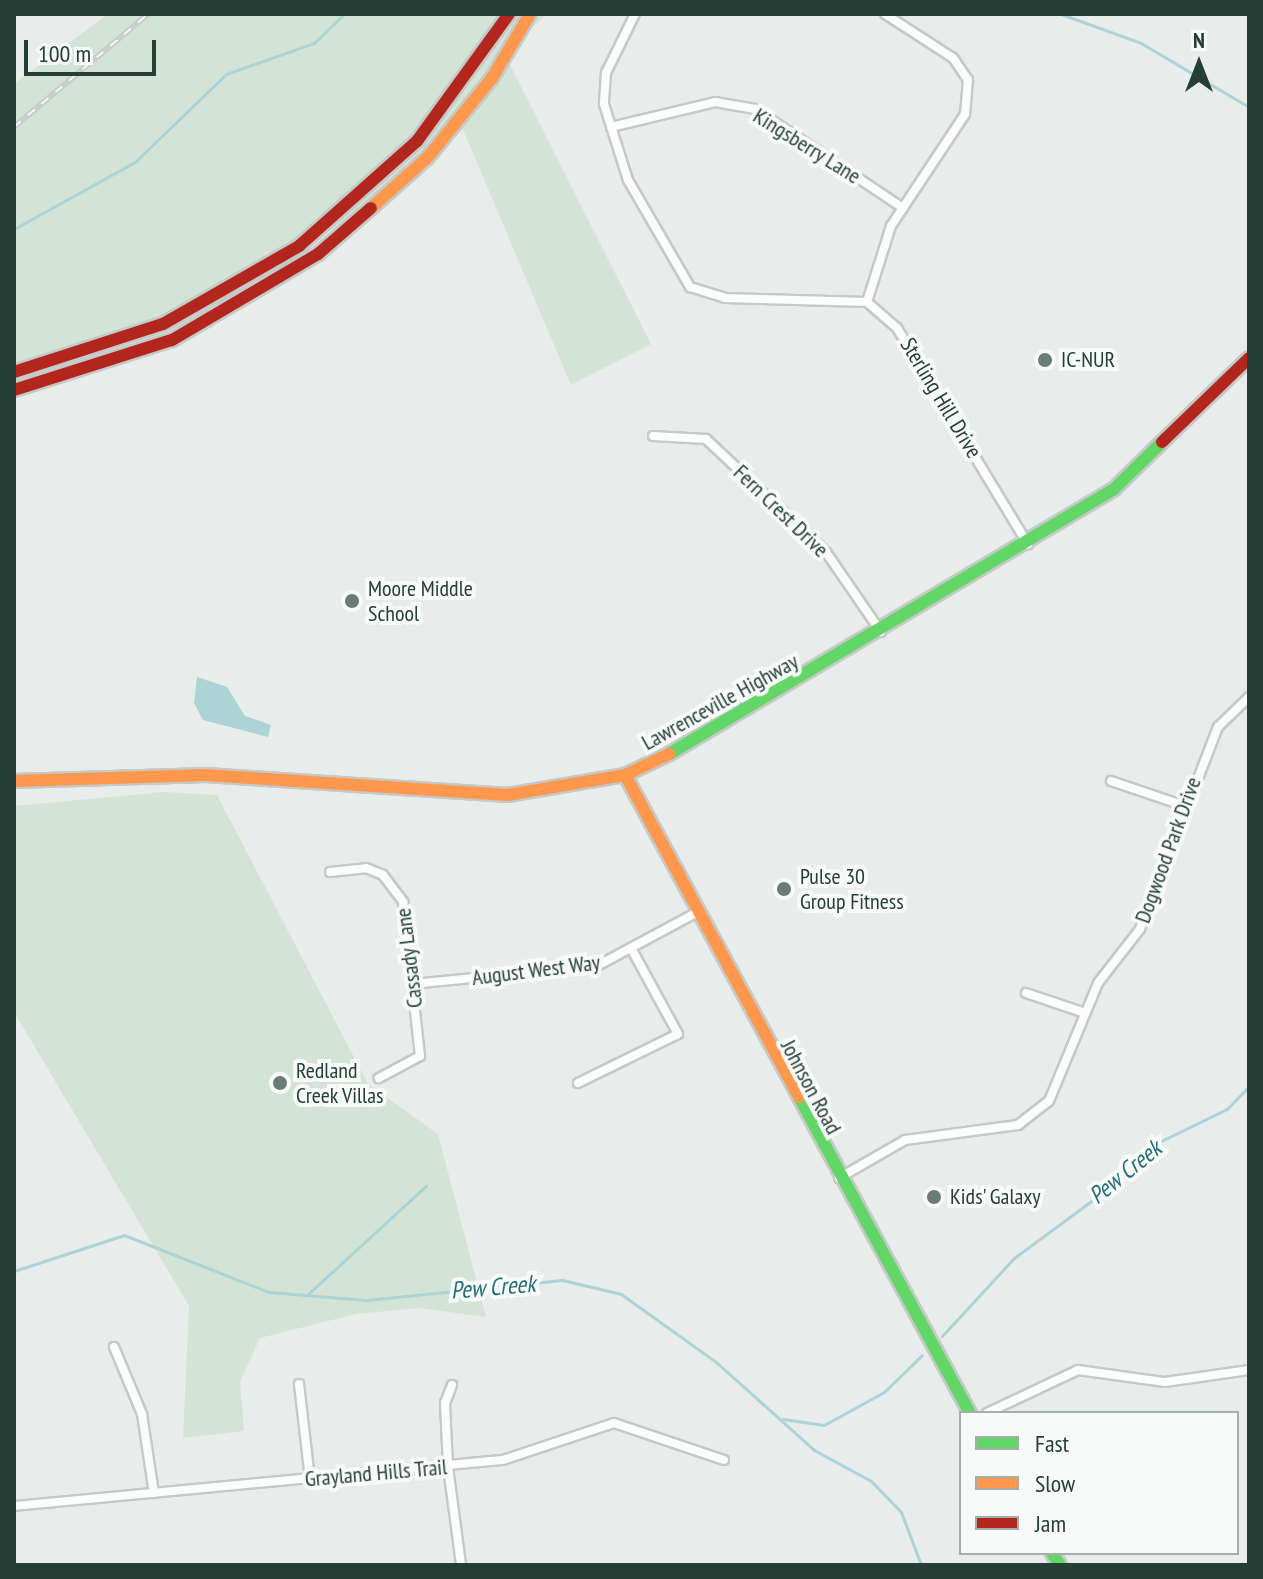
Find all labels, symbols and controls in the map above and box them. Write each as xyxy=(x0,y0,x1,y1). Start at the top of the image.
scale bar xyxy=(28,24,160,74)
north arrow xyxy=(1159,24,1239,104)
text: N xyxy=(1193,26,1205,54)
text: 100 m xyxy=(38,38,91,69)
street label: Kingsberry Lane xyxy=(748,102,866,190)
street label: Sterling Hill Drive xyxy=(895,333,987,463)
place label: IC-NUR xyxy=(1061,347,1115,373)
marker: IC-NUR xyxy=(1036,351,1054,369)
street label: Fern Crest Drive xyxy=(728,459,834,563)
place label: Moore Middle School xyxy=(368,575,473,626)
marker: Moore Middle School xyxy=(343,592,361,610)
street label: Lawrenceville Highway xyxy=(637,648,803,756)
street label: Dogwood Park Drive xyxy=(1129,773,1207,927)
place label: Pulse 30 Group Fitness xyxy=(800,863,904,914)
marker: Pulse 30 Group Fitness xyxy=(775,880,793,898)
street label: Cassady Lane xyxy=(390,906,428,1010)
street label: August West Way xyxy=(470,949,602,991)
street label: Johnson Road xyxy=(775,1035,847,1139)
place label: Redland Creek Villas xyxy=(296,1057,384,1108)
marker: Redland Creek Villas xyxy=(271,1074,289,1092)
water label: Pew Creek xyxy=(1083,1134,1167,1210)
place label: Kids' Galaxy xyxy=(950,1184,1042,1210)
marker: Kids' Galaxy xyxy=(925,1188,943,1206)
water label: Pew Creek xyxy=(449,1269,537,1305)
legend xyxy=(959,1411,1239,1555)
text: Fast xyxy=(1035,1428,1069,1459)
street label: Grayland Hills Trail xyxy=(303,1454,449,1492)
text: Slow xyxy=(1035,1468,1075,1499)
text: Jam xyxy=(1035,1508,1066,1539)

